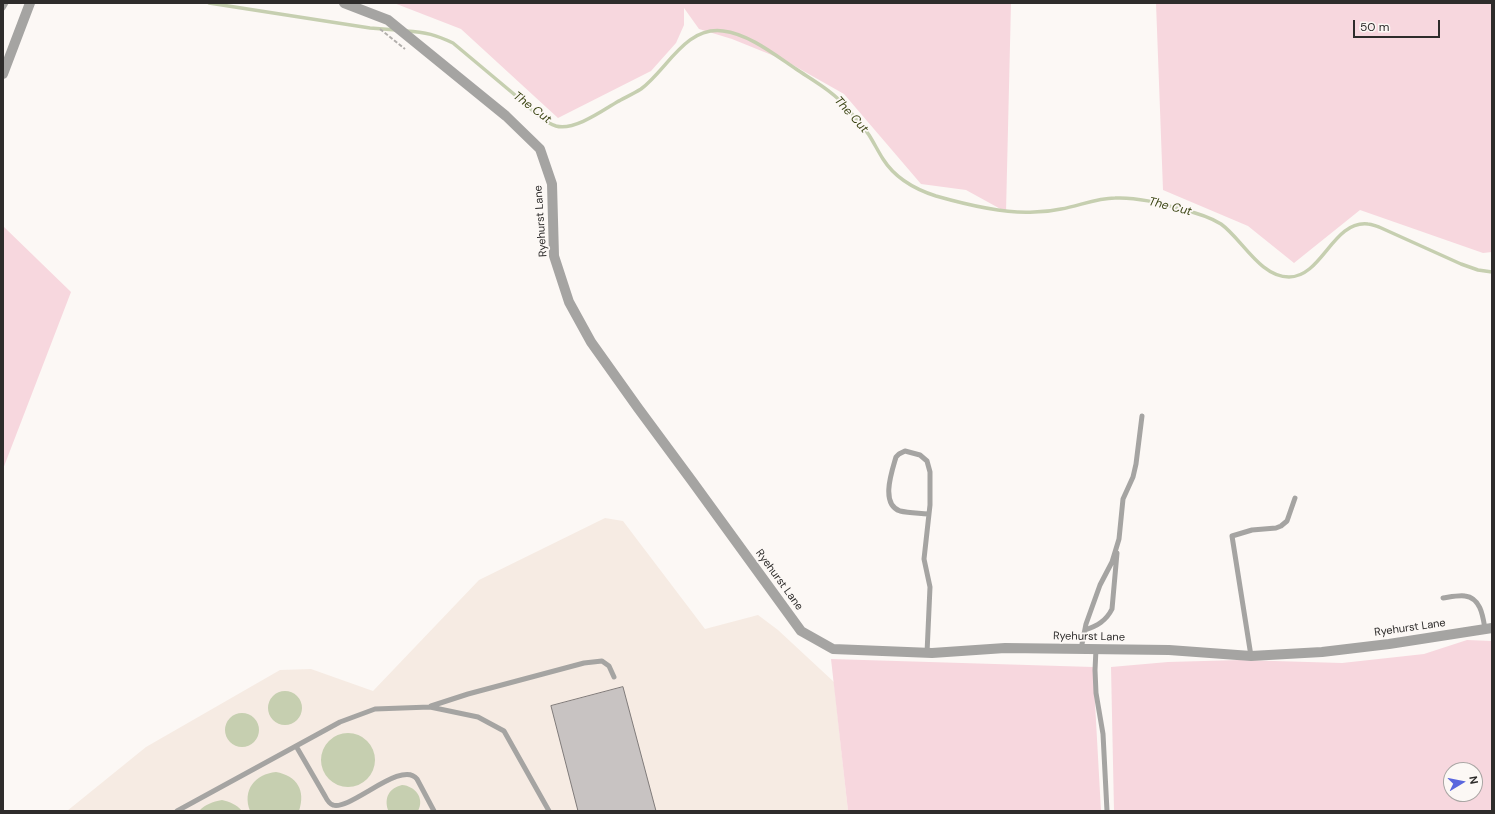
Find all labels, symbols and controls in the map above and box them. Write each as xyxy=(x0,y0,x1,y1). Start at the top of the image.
scale bar xyxy=(1355,12,1442,38)
text: 50 m xyxy=(1360,19,1389,35)
water label: The Cut xyxy=(510,89,554,127)
water label: The Cut xyxy=(831,94,871,136)
street label: Ryehurst Lane xyxy=(532,185,550,257)
water label: The Cut xyxy=(1147,195,1193,219)
street label: Ryehurst Lane xyxy=(753,547,805,613)
street label: Ryehurst Lane xyxy=(1373,616,1447,640)
street label: Ryehurst Lane xyxy=(1053,630,1125,644)
north arrow xyxy=(1443,762,1483,802)
text: N xyxy=(1466,775,1481,785)

